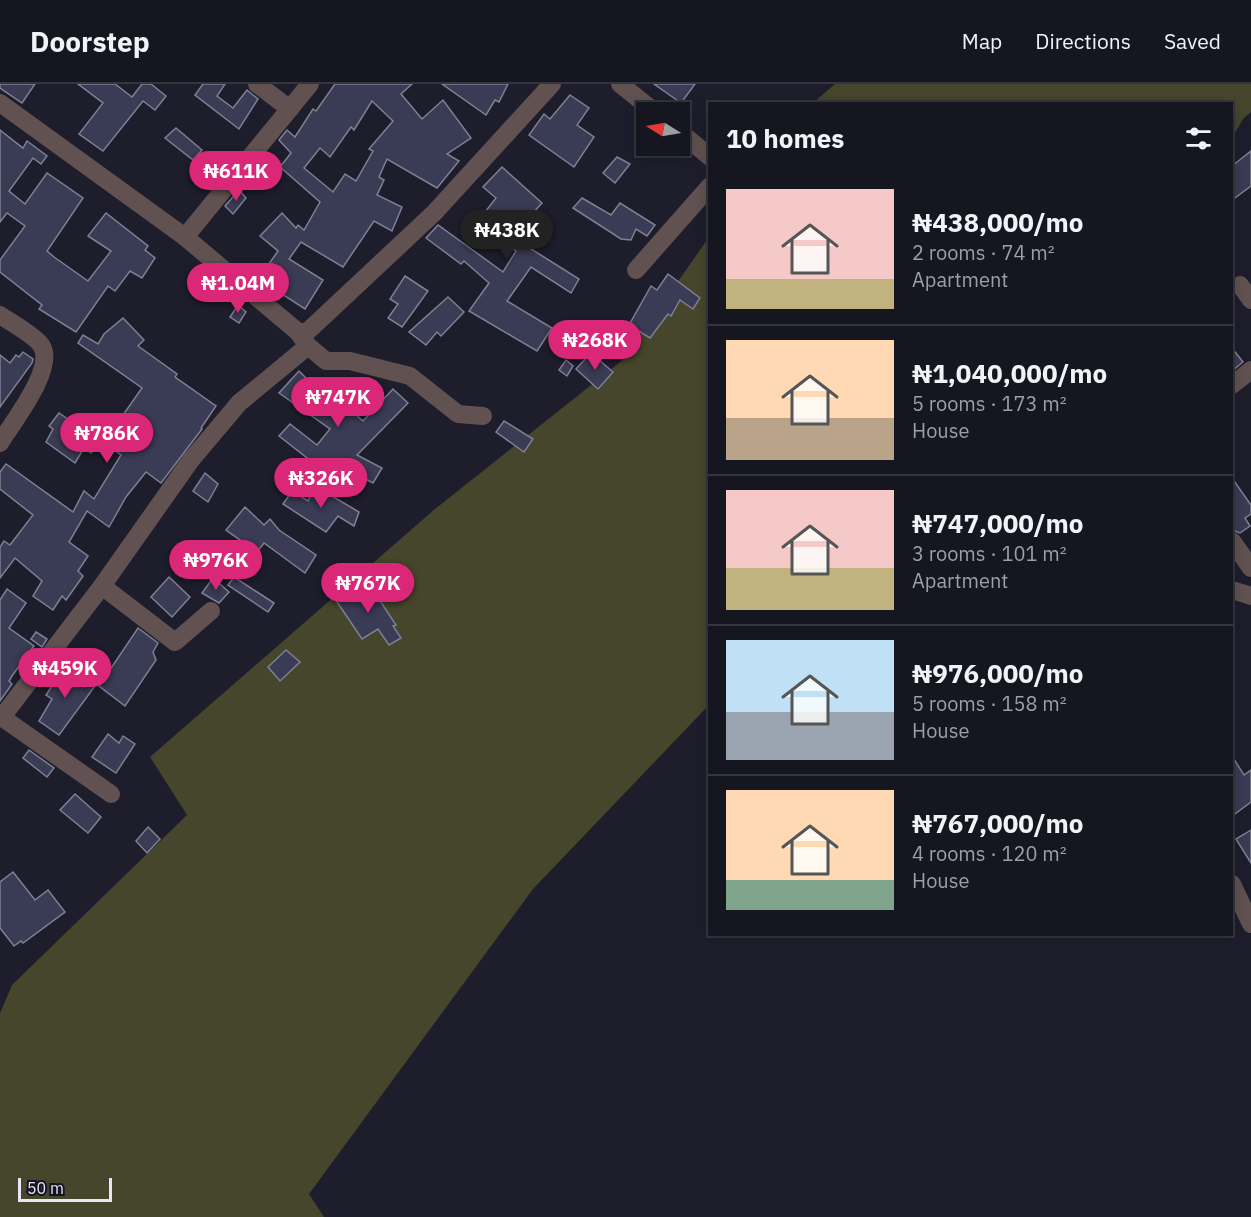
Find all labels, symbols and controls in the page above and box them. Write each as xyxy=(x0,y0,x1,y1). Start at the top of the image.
text: Doorstep xyxy=(30,23,150,60)
text: Map xyxy=(962,27,1002,55)
text: Directions xyxy=(1035,27,1131,55)
text: Saved xyxy=(1164,27,1221,55)
north arrow xyxy=(636,102,690,156)
map controls xyxy=(636,102,690,156)
text: 10 homes xyxy=(726,121,844,155)
icon: filters xyxy=(1182,122,1215,155)
pin: ₦611K xyxy=(194,151,278,202)
text: ₦611K xyxy=(203,157,269,184)
text: ₦438,000/mo xyxy=(912,205,1083,239)
pin: ₦438K xyxy=(465,210,549,261)
icon: home xyxy=(774,213,846,285)
text: ₦438K xyxy=(474,216,540,243)
text: 2 rooms · 74 m² xyxy=(912,239,1055,266)
pin: ₦1.04M xyxy=(189,263,287,314)
text: Apartment xyxy=(912,266,1008,293)
text: ₦1.04M xyxy=(201,269,275,296)
pin: ₦268K xyxy=(553,320,637,371)
text: ₦268K xyxy=(562,326,628,353)
text: ₦1,040,000/mo xyxy=(912,356,1107,390)
icon: home xyxy=(774,364,846,436)
pin: ₦747K xyxy=(296,377,380,428)
text: ₦747K xyxy=(305,383,371,410)
text: 5 rooms · 173 m² xyxy=(912,390,1067,417)
pin: ₦786K xyxy=(65,413,149,464)
text: House xyxy=(912,417,969,444)
text: ₦786K xyxy=(74,419,140,446)
pin: ₦326K xyxy=(279,458,363,509)
text: ₦326K xyxy=(288,464,354,491)
text: ₦747,000/mo xyxy=(912,506,1083,540)
icon: home xyxy=(774,514,846,586)
pin: ₦976K xyxy=(174,540,258,591)
text: 3 rooms · 101 m² xyxy=(912,540,1067,567)
text: ₦976K xyxy=(183,546,249,573)
pin: ₦767K xyxy=(326,563,410,614)
text: Apartment xyxy=(912,567,1008,594)
text: ₦767K xyxy=(335,569,401,596)
pin: ₦459K xyxy=(23,648,107,699)
text: ₦459K xyxy=(32,654,98,681)
text: ₦976,000/mo xyxy=(912,656,1083,690)
icon: home xyxy=(774,664,846,736)
text: 5 rooms · 158 m² xyxy=(912,690,1067,717)
text: House xyxy=(912,717,969,744)
text: ₦767,000/mo xyxy=(912,806,1083,840)
icon: home xyxy=(774,814,846,886)
text: 4 rooms · 120 m² xyxy=(912,840,1067,867)
text: House xyxy=(912,867,969,894)
scale bar xyxy=(18,1175,112,1202)
text: 50 m xyxy=(27,1178,64,1198)

